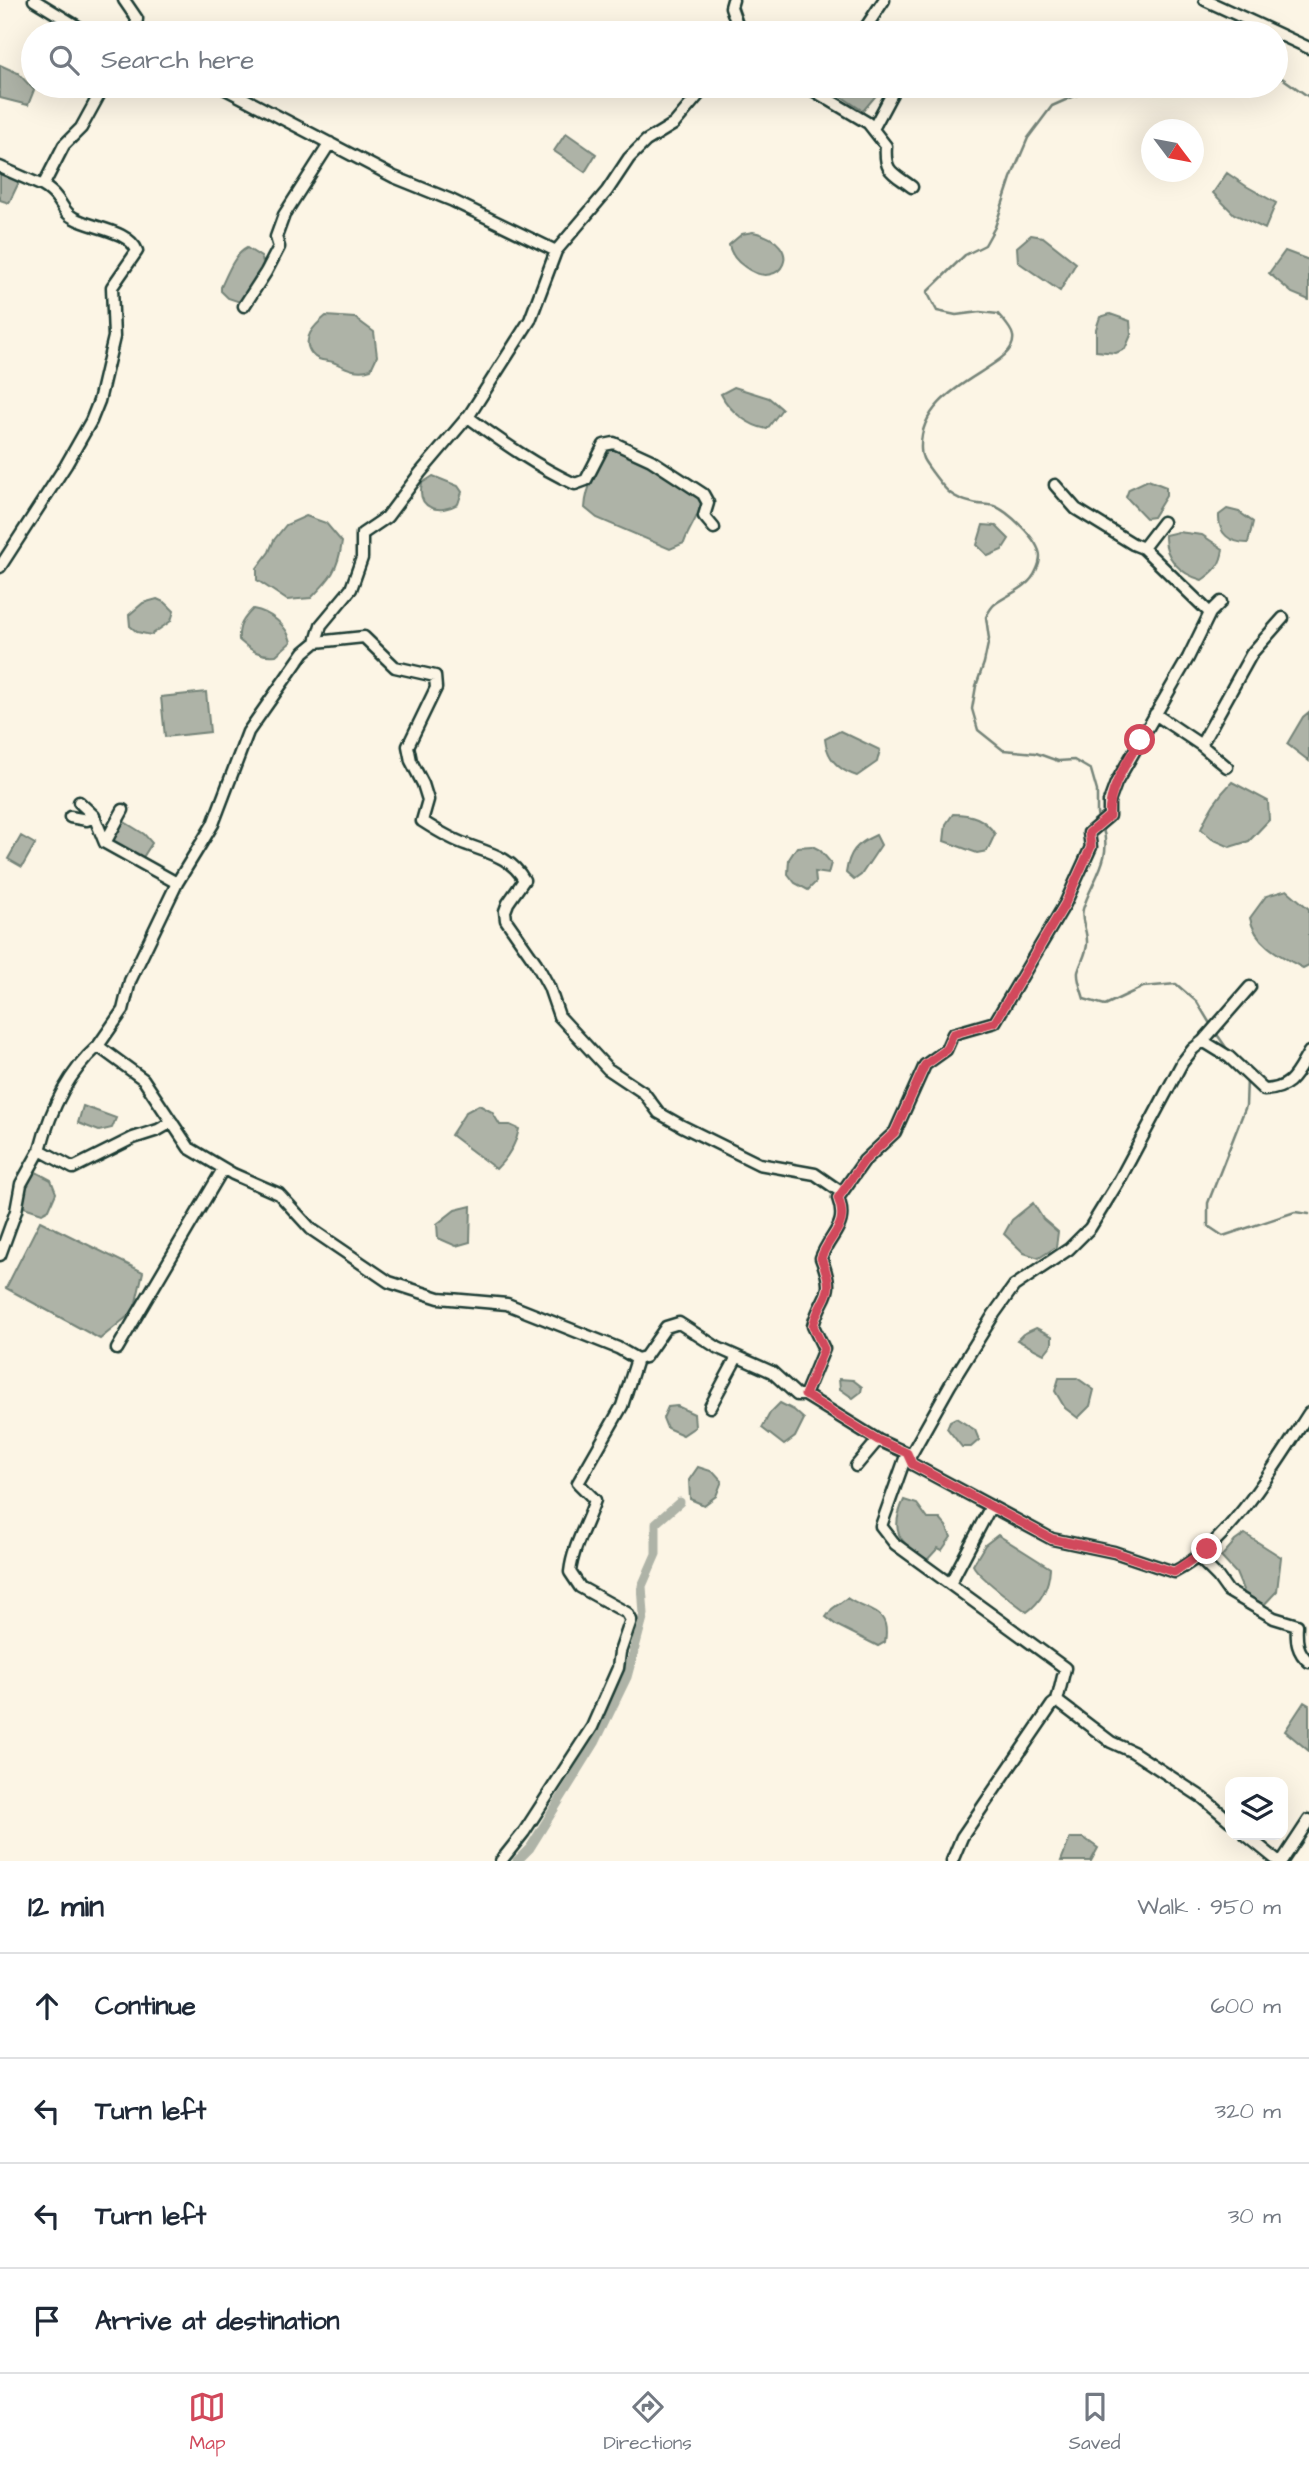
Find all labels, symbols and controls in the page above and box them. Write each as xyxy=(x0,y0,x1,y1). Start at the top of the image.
search box xyxy=(21,21,1288,98)
icon: search xyxy=(45,41,83,79)
text: Search here xyxy=(101,42,254,78)
north arrow xyxy=(1141,119,1204,182)
route start xyxy=(1124,724,1155,755)
route end xyxy=(1191,1533,1222,1564)
map controls xyxy=(1225,1777,1288,1840)
button: layers xyxy=(1225,1777,1288,1840)
text: 12 min xyxy=(28,1886,104,1928)
text: Walk · 950 m xyxy=(1137,1891,1281,1923)
icon: ahead xyxy=(28,1987,66,2025)
text: Continue xyxy=(95,1988,196,2024)
text: 600 m xyxy=(1210,1990,1281,2022)
icon: left xyxy=(28,2092,66,2130)
text: Turn left xyxy=(95,2093,206,2129)
text: 320 m xyxy=(1215,2095,1281,2127)
icon: left xyxy=(28,2197,66,2235)
text: Turn left xyxy=(95,2198,206,2234)
text: 30 m xyxy=(1228,2200,1281,2232)
icon: arrive xyxy=(28,2302,66,2340)
text: Arrive at destination xyxy=(95,2303,340,2339)
tab: Map xyxy=(188,2388,226,2457)
tab: Directions xyxy=(603,2388,692,2457)
tab: Saved xyxy=(1069,2388,1120,2457)

